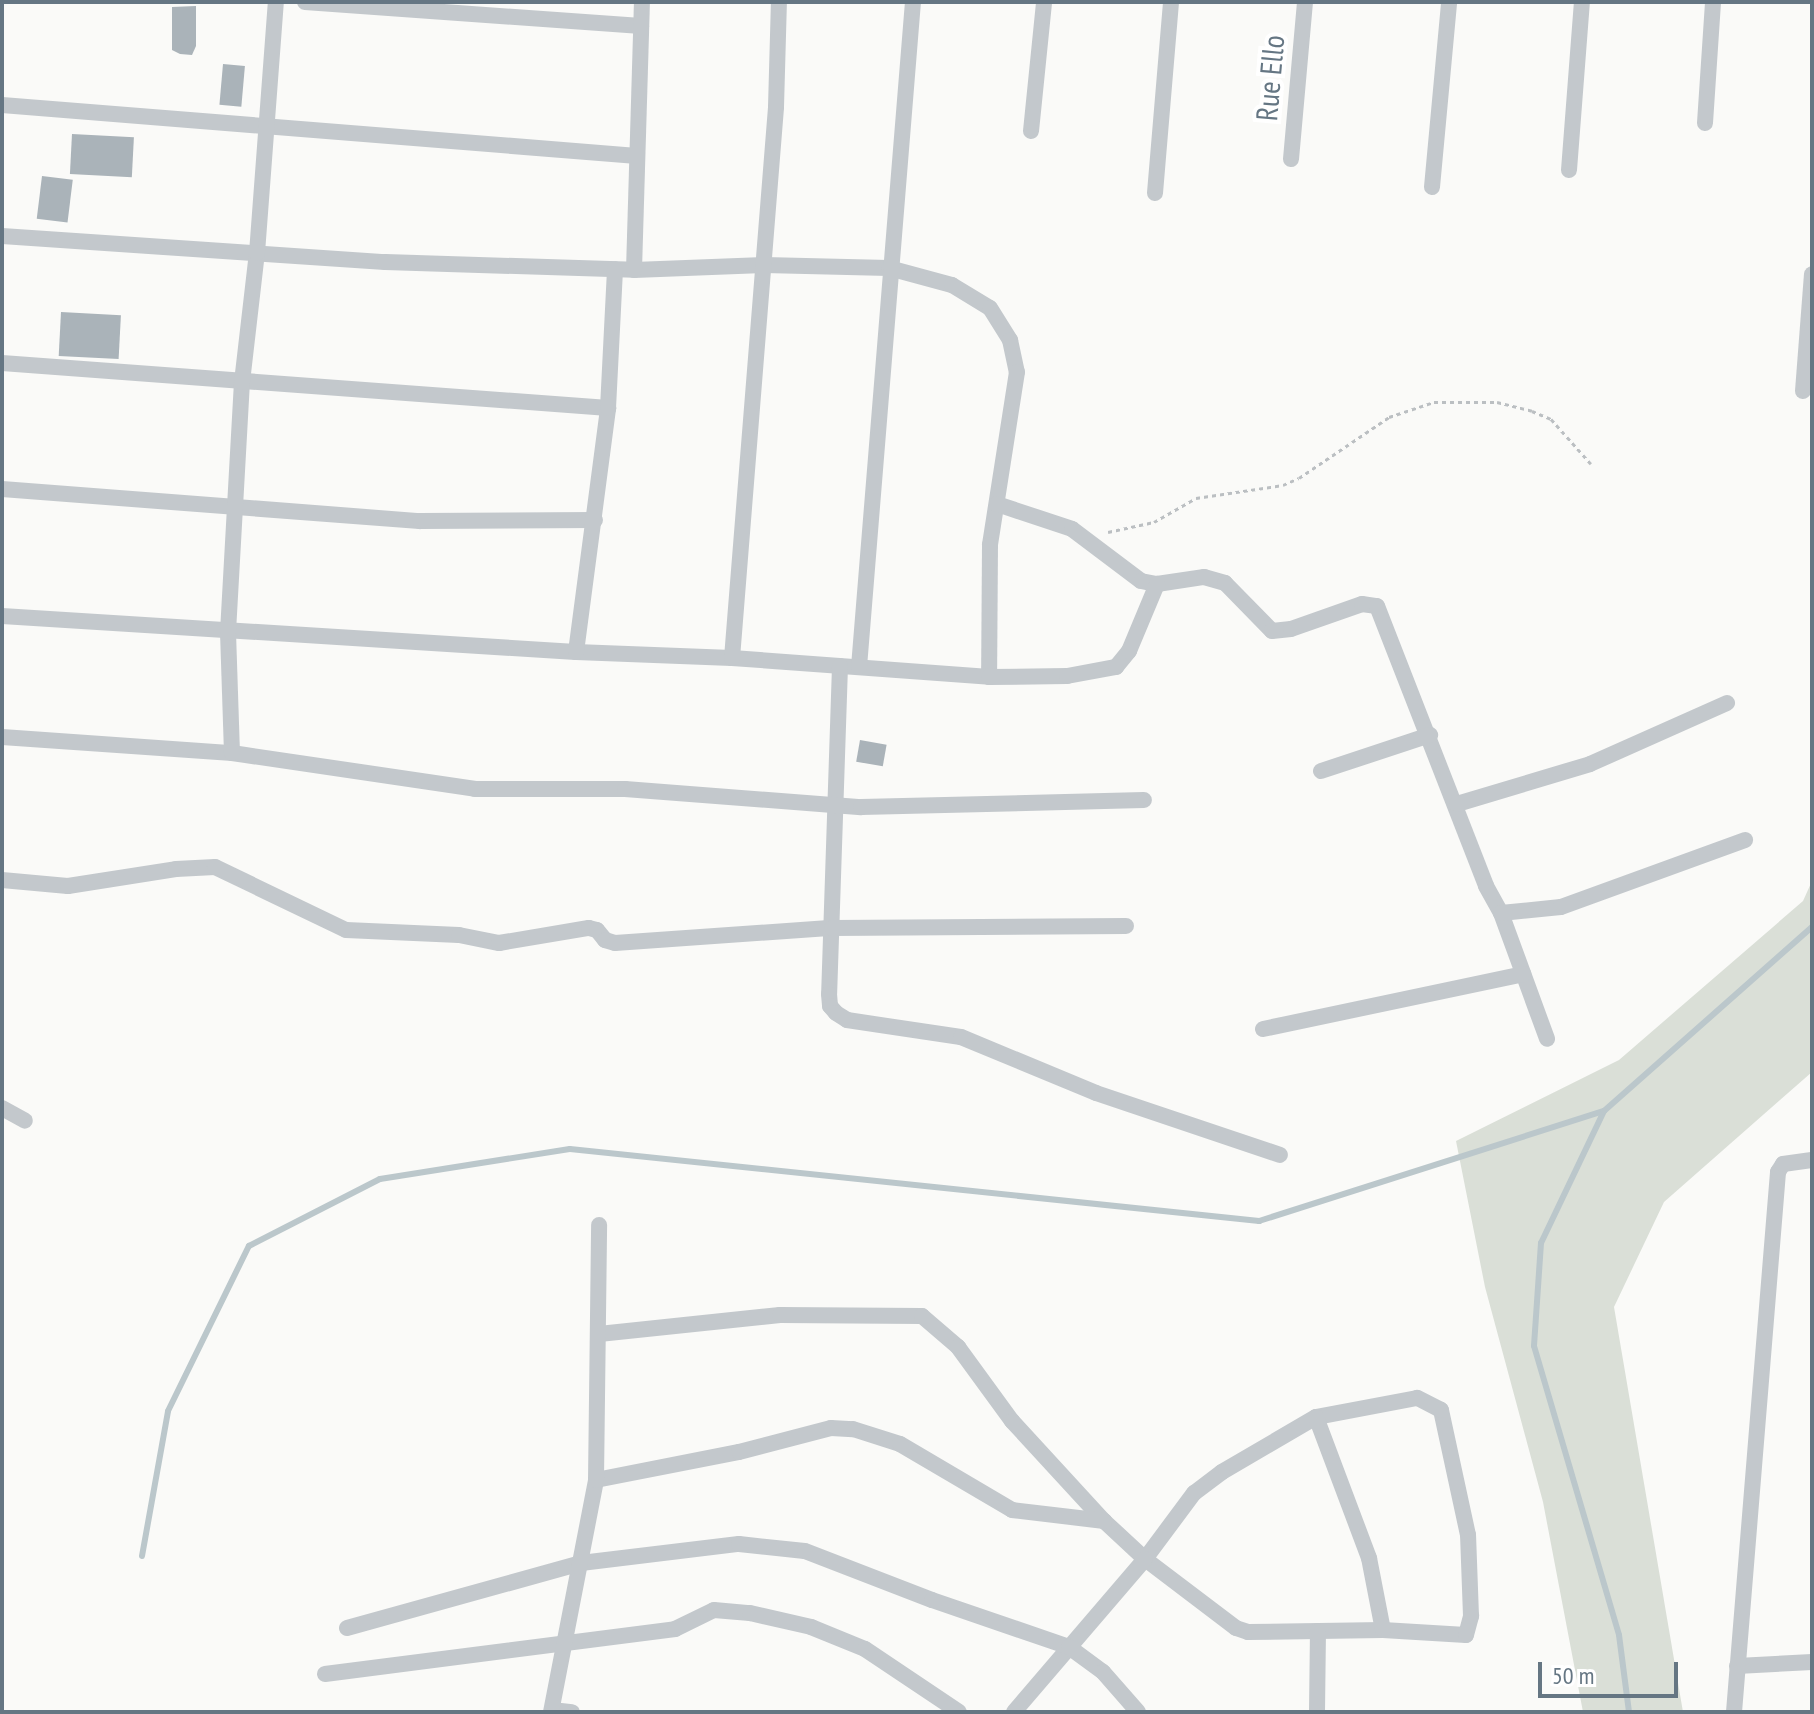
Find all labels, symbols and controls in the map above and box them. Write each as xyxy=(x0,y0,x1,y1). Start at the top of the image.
street label: Rue Ello xyxy=(1248,34,1292,122)
scale bar xyxy=(1542,1646,1682,1696)
text: 50 m xyxy=(1552,1660,1594,1691)

